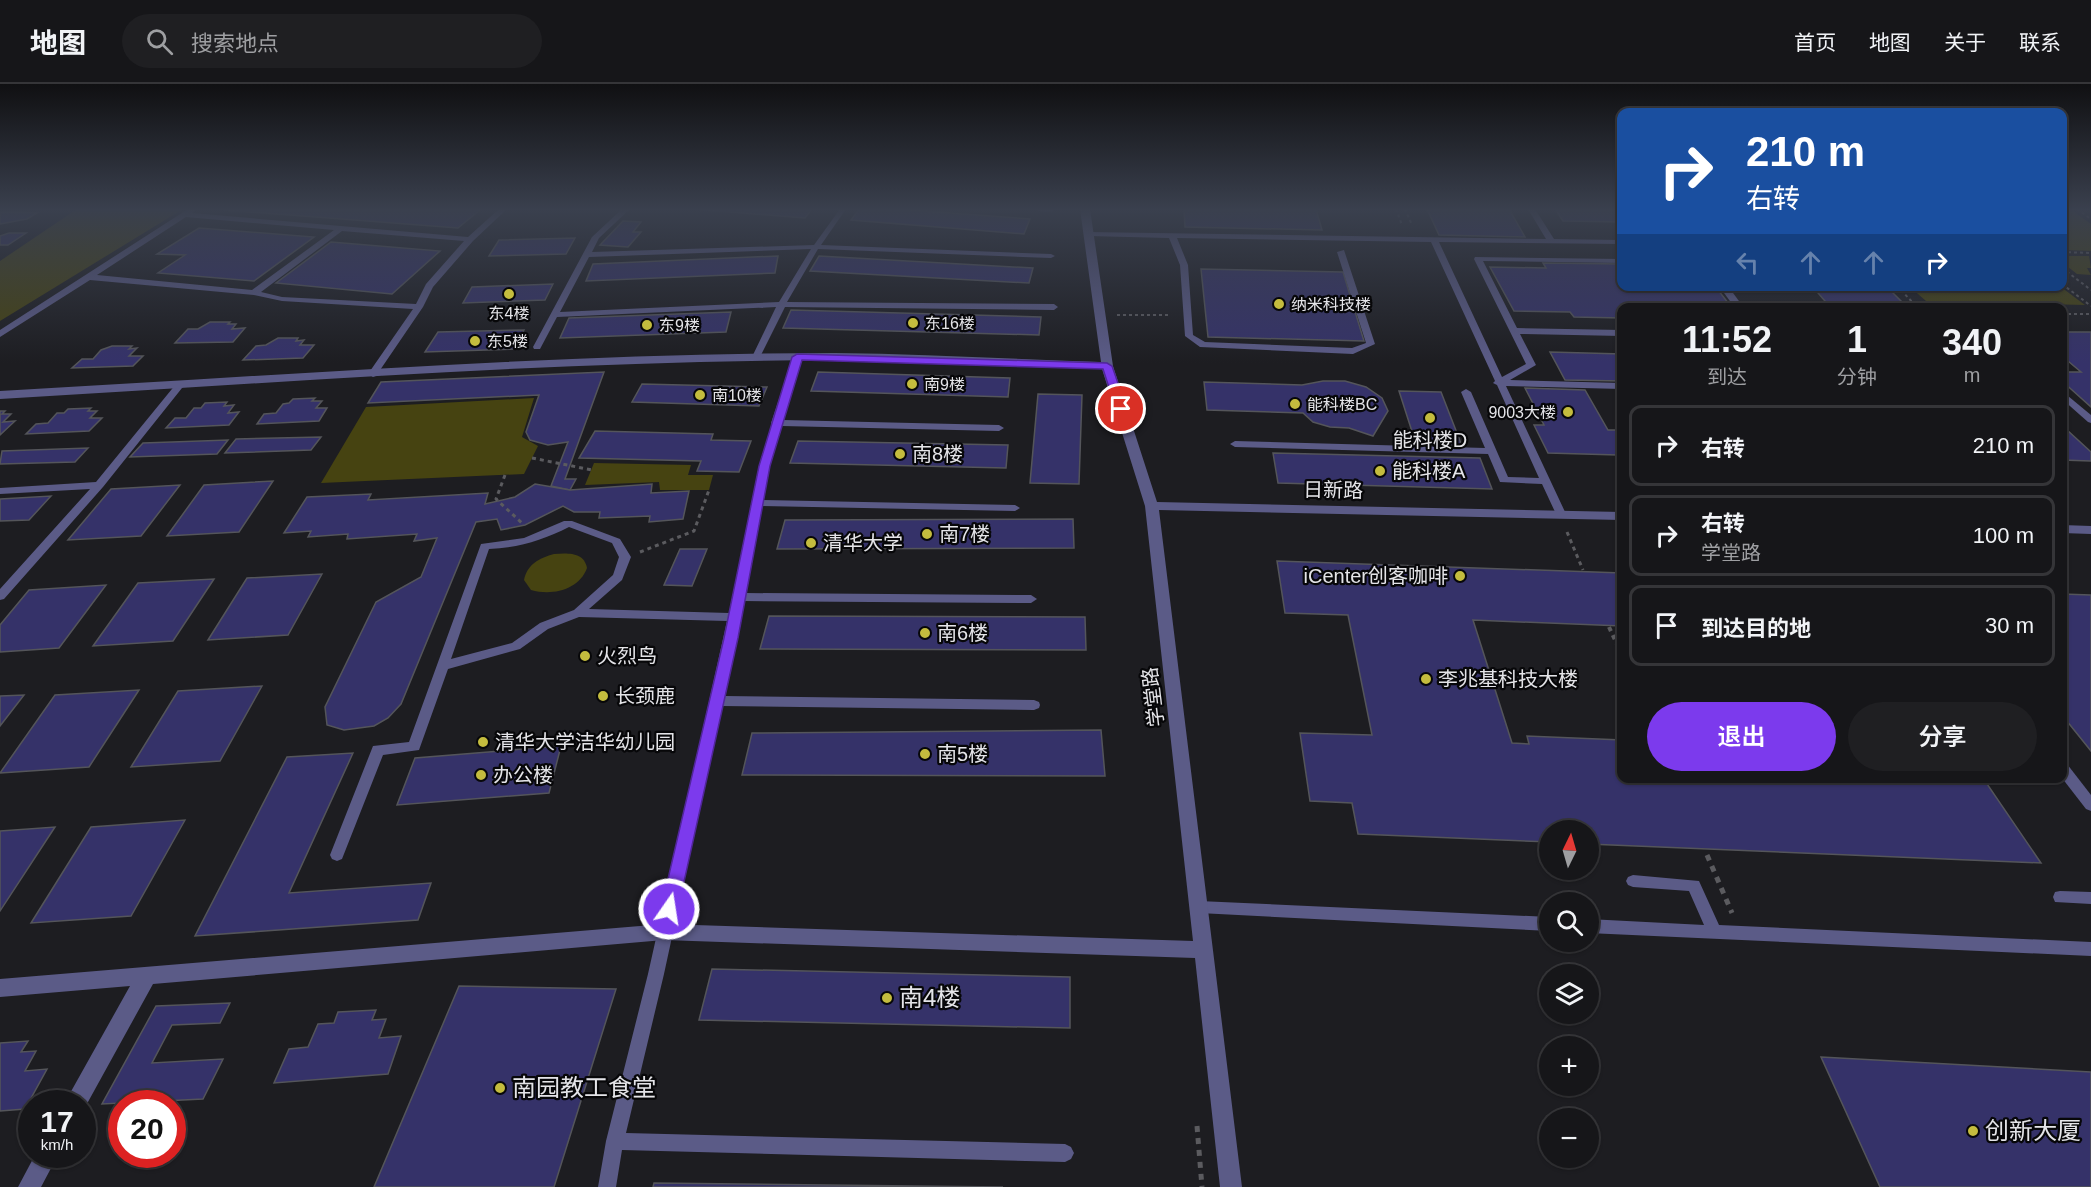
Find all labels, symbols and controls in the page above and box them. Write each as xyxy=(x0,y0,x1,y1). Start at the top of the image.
search box xyxy=(122,14,542,68)
icon: search xyxy=(143,25,176,58)
text: 地图 xyxy=(30,28,86,59)
text: 搜索地点 xyxy=(191,31,279,56)
text: 首页 xyxy=(1794,31,1836,54)
text: 地图 xyxy=(1869,31,1911,54)
text: 关于 xyxy=(1944,31,1986,54)
text: 联系 xyxy=(2019,31,2061,54)
text: 210 m xyxy=(1746,128,1865,175)
icon: right xyxy=(1647,132,1725,210)
text: 右转 xyxy=(1746,184,1800,214)
icon: left xyxy=(1731,246,1764,279)
icon: ahead xyxy=(1794,246,1827,279)
icon: ahead xyxy=(1857,246,1890,279)
icon: right xyxy=(1920,246,1953,279)
marker: 东4楼 xyxy=(502,287,516,301)
place label: 纳米科技楼 xyxy=(1291,296,1371,313)
marker: 纳米科技楼 xyxy=(1272,297,1286,311)
place label: 东4楼 xyxy=(489,305,529,322)
place label: 东16楼 xyxy=(925,315,975,332)
marker: 东16楼 xyxy=(906,316,920,330)
place label: 东9楼 xyxy=(659,317,700,334)
marker: 东9楼 xyxy=(640,318,654,332)
text: 11:52 xyxy=(1682,319,1772,360)
text: 1 xyxy=(1847,319,1867,360)
text: 340 xyxy=(1942,322,2002,363)
place label: 东5楼 xyxy=(487,333,528,350)
marker: 东5楼 xyxy=(468,334,482,348)
text: m xyxy=(1964,364,1980,386)
text: 到达 xyxy=(1707,366,1747,388)
text: 分钟 xyxy=(1837,366,1877,388)
place label: 南9楼 xyxy=(924,376,965,393)
marker: 南9楼 xyxy=(905,377,919,391)
pin xyxy=(1095,383,1146,434)
place label: 南10楼 xyxy=(712,387,762,404)
marker: 南10楼 xyxy=(693,388,707,402)
icon: arrive xyxy=(1104,392,1137,425)
place label: 能科楼BC xyxy=(1307,396,1377,413)
marker: 能科楼BC xyxy=(1288,397,1302,411)
place label: 9003大楼 xyxy=(1488,404,1556,421)
marker: 9003大楼 xyxy=(1561,405,1575,419)
marker: 能科楼D xyxy=(1423,411,1437,425)
place label: 能科楼D xyxy=(1393,429,1467,451)
icon: right xyxy=(1650,429,1683,462)
text: 210 m xyxy=(1973,433,2034,458)
text: 右转 xyxy=(1701,436,1745,461)
place label: 南8楼 xyxy=(912,443,963,465)
marker: 南8楼 xyxy=(893,447,907,461)
place label: 能科楼A xyxy=(1392,460,1466,482)
marker: 能科楼A xyxy=(1373,464,1387,478)
street label: 日新路 xyxy=(1303,478,1363,502)
text: 右转 xyxy=(1701,511,1745,536)
icon: right xyxy=(1650,519,1683,552)
place label: 南7楼 xyxy=(939,523,990,545)
text: 100 m xyxy=(1973,523,2034,548)
marker: 南7楼 xyxy=(920,527,934,541)
place label: 清华大学 xyxy=(823,532,903,554)
marker: 清华大学 xyxy=(804,536,818,550)
text: 学堂路 xyxy=(1701,542,1761,564)
place label: iCenter创客咖啡 xyxy=(1304,565,1448,587)
marker: iCenter创客咖啡 xyxy=(1453,569,1467,583)
icon: arrive xyxy=(1650,609,1683,642)
text: 30 m xyxy=(1985,613,2034,638)
text: 到达目的地 xyxy=(1701,616,1811,641)
place label: 南6楼 xyxy=(937,622,988,644)
marker: 南6楼 xyxy=(918,626,932,640)
place label: 火烈鸟 xyxy=(597,645,657,667)
marker: 火烈鸟 xyxy=(578,649,592,663)
street label: 学堂路 xyxy=(1138,666,1168,728)
place label: 李兆基科技大楼 xyxy=(1438,668,1578,690)
marker: 李兆基科技大楼 xyxy=(1419,672,1433,686)
place label: 长颈鹿 xyxy=(615,685,675,707)
marker: 长颈鹿 xyxy=(596,689,610,703)
button: 退出 xyxy=(1647,702,1836,771)
button: 分享 xyxy=(1848,702,2037,771)
place label: 清华大学洁华幼儿园 xyxy=(495,731,675,753)
marker: 清华大学洁华幼儿园 xyxy=(476,735,490,749)
place label: 南5楼 xyxy=(937,743,988,765)
marker: 南5楼 xyxy=(918,747,932,761)
place label: 办公楼 xyxy=(493,764,553,786)
marker: 办公楼 xyxy=(474,768,488,782)
north arrow xyxy=(1539,820,1599,880)
map controls xyxy=(1539,820,1599,1168)
position arrow xyxy=(637,877,701,941)
button: search xyxy=(1539,892,1599,952)
button: layers xyxy=(1539,964,1599,1024)
place label: 南4楼 xyxy=(899,984,960,1011)
marker: 南4楼 xyxy=(880,991,894,1005)
button: + xyxy=(1539,1036,1599,1096)
place label: 南园教工食堂 xyxy=(512,1074,656,1101)
marker: 南园教工食堂 xyxy=(493,1081,507,1095)
speed limit sign: 20 xyxy=(108,1090,186,1168)
text: 17 xyxy=(40,1105,74,1138)
button: − xyxy=(1539,1108,1599,1168)
place label: 创新大厦 xyxy=(1985,1117,2081,1144)
marker: 创新大厦 xyxy=(1966,1124,1980,1138)
text: km/h xyxy=(41,1136,73,1153)

